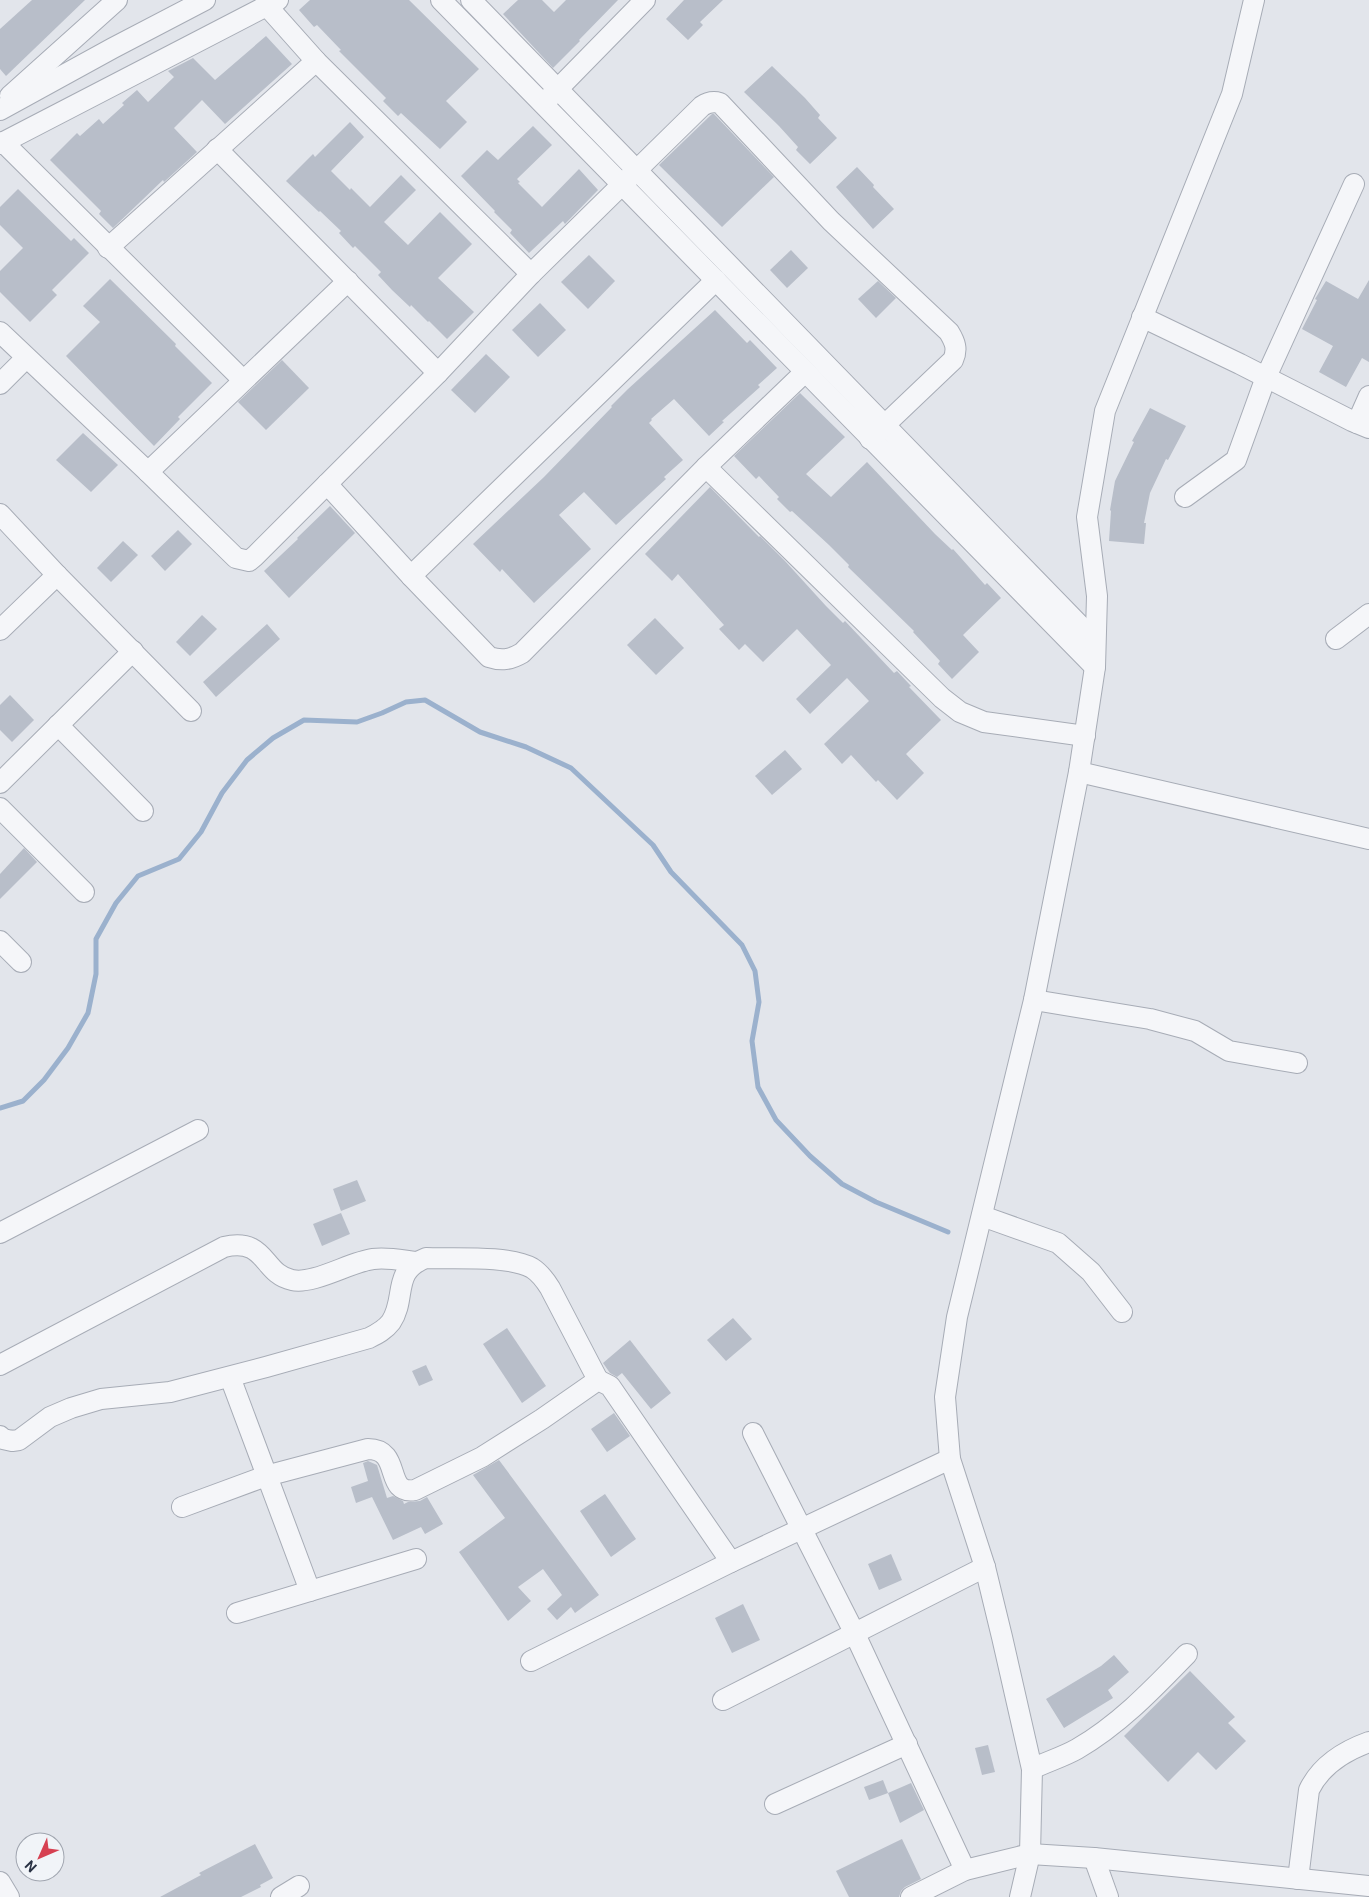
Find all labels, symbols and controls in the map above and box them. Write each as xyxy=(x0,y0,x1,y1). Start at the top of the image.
north arrow xyxy=(15,1832,65,1882)
text: N xyxy=(22,1857,40,1875)

